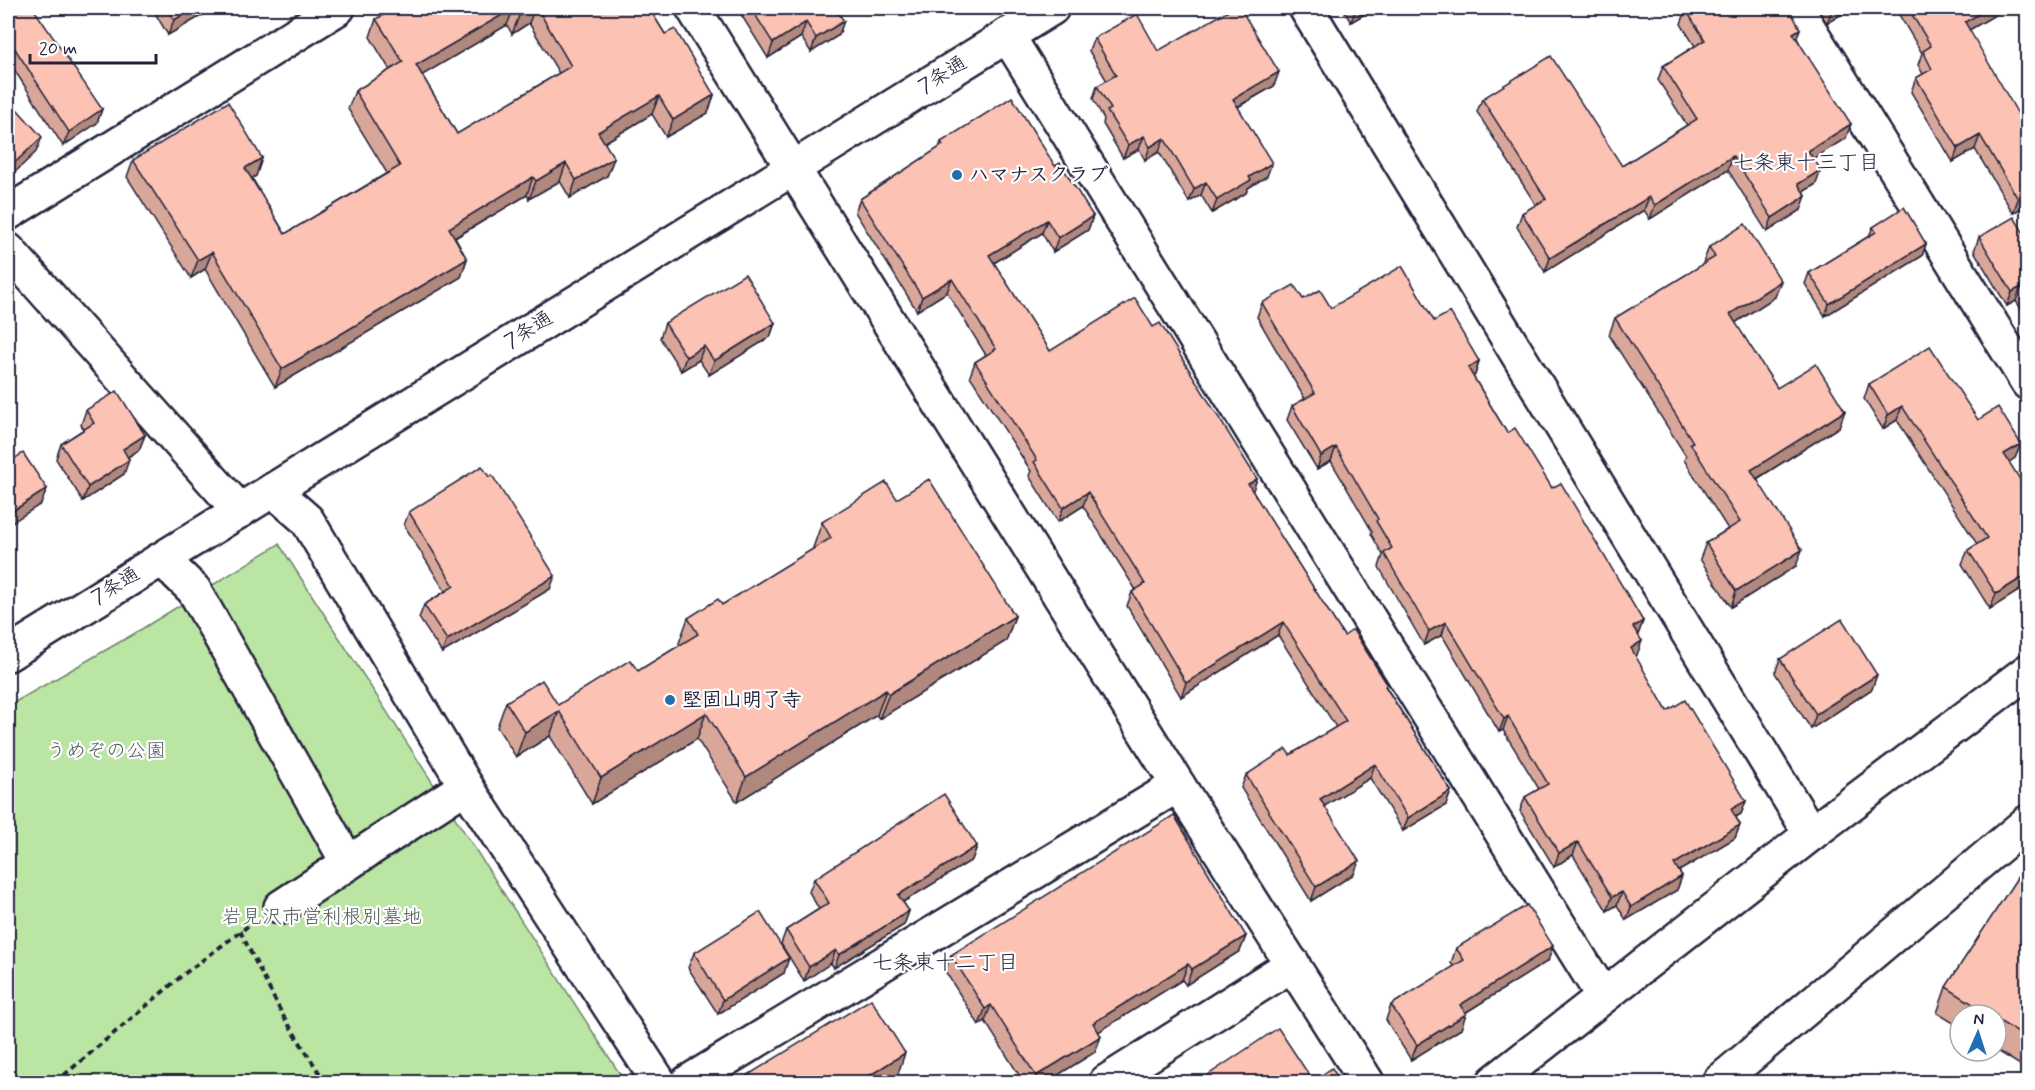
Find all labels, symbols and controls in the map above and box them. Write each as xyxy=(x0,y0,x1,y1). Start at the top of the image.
scale bar xyxy=(30,27,156,65)
text: 20 m xyxy=(39,37,77,61)
street label: 7条通 xyxy=(914,50,972,100)
district label: 七条東十三丁目 xyxy=(1733,149,1880,177)
place label: ハマナスクラブ xyxy=(969,162,1109,189)
marker: ハマナスクラブ xyxy=(950,168,964,182)
street label: 7条通 xyxy=(500,305,558,355)
street label: 7条通 xyxy=(87,561,145,611)
place label: 堅固山明了寺 xyxy=(682,687,802,714)
marker: 堅固山明了寺 xyxy=(663,693,677,707)
park label: うめぞの公園 xyxy=(46,738,166,765)
park label: 岩見沢市営利根別墓地 xyxy=(222,904,422,931)
district label: 七条東十二丁目 xyxy=(872,949,1019,977)
north arrow xyxy=(1948,1003,2008,1063)
text: N xyxy=(1973,1009,1985,1030)

